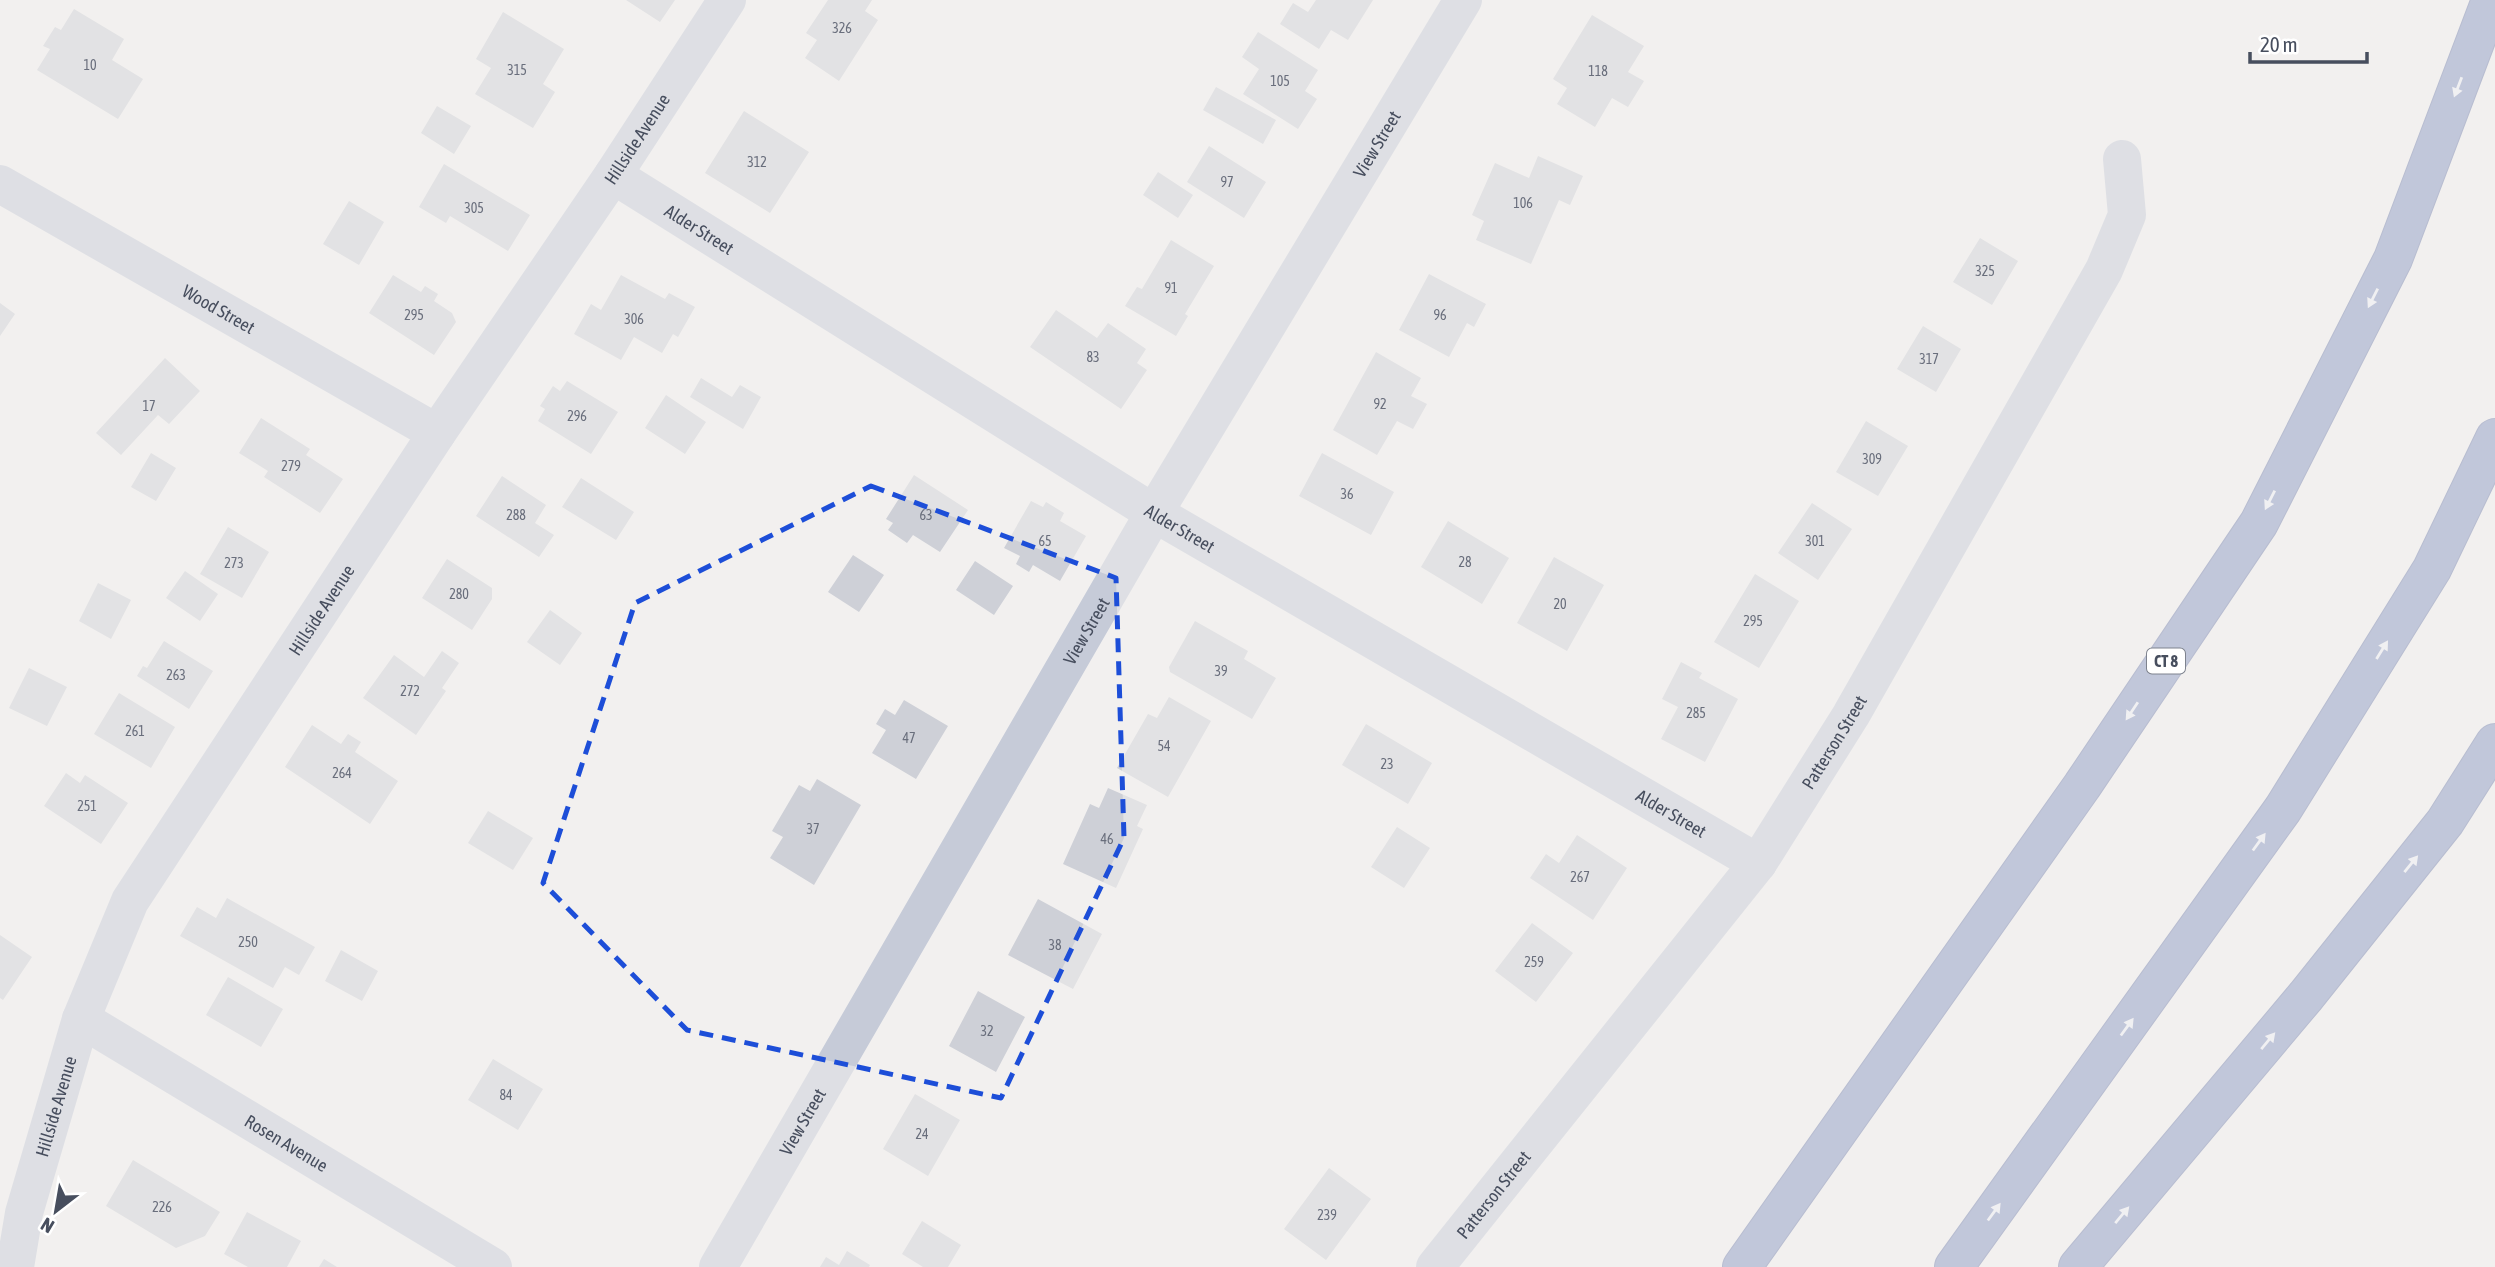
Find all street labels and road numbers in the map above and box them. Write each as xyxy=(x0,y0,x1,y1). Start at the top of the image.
street label: Hillside Avenue xyxy=(599,90,674,188)
street label: View Street xyxy=(1348,107,1404,181)
street label: Alder Street xyxy=(661,200,738,258)
street label: Wood Street xyxy=(179,280,259,338)
street label: Alder Street xyxy=(1141,500,1219,557)
street label: Hillside Avenue xyxy=(284,561,358,659)
street label: View Street xyxy=(1058,594,1113,668)
road number: CT 8 xyxy=(2147,648,2185,674)
street label: Patterson Street xyxy=(1797,692,1871,793)
street label: Alder Street xyxy=(1633,784,1710,841)
street label: Hillside Avenue xyxy=(31,1054,80,1159)
street label: View Street xyxy=(775,1084,830,1159)
street label: Rosen Avenue xyxy=(241,1110,332,1176)
street label: Patterson Street xyxy=(1452,1146,1534,1242)

